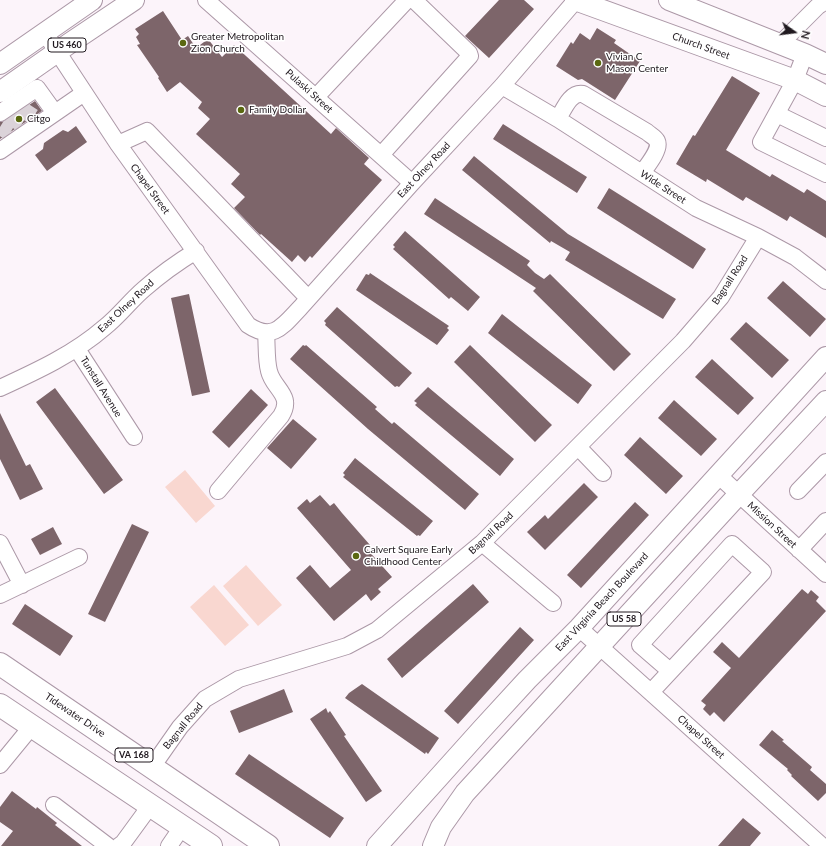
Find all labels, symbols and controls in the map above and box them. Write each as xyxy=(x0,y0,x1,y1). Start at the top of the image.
north arrow xyxy=(774,12,814,52)
text: N xyxy=(799,29,813,41)
street label: Church Street xyxy=(671,30,731,62)
place label: Greater Metropolitan Zion Church xyxy=(191,31,284,54)
road number: US 460 xyxy=(48,38,86,52)
marker: Greater Metropolitan Zion Church xyxy=(178,38,188,48)
place label: Vivian C Mason Center xyxy=(606,51,668,74)
marker: Vivian C Mason Center xyxy=(593,58,603,68)
street label: Pulaski Street xyxy=(283,67,335,115)
place label: Family Dollar xyxy=(249,104,306,116)
marker: Family Dollar xyxy=(236,105,246,115)
place label: Citgo xyxy=(27,113,50,125)
marker: Citgo xyxy=(14,114,24,124)
street label: East Olney Road xyxy=(395,140,453,200)
street label: Chapel Street xyxy=(128,161,172,217)
street label: Wide Street xyxy=(638,168,688,206)
street label: Bagnall Road xyxy=(710,253,750,307)
street label: East Olney Road xyxy=(96,277,156,335)
street label: Tunstall Avenue xyxy=(78,354,124,420)
street label: Mission Street xyxy=(745,499,799,551)
street label: Bagnall Road xyxy=(466,509,516,557)
place label: Calvert Square Early Childhood Center xyxy=(364,544,453,568)
street label: East Virginia Beach Boulevard xyxy=(553,550,651,654)
marker: Calvert Square Early Childhood Center xyxy=(351,551,361,561)
road number: US 58 xyxy=(607,612,641,626)
street label: Tidewater Drive xyxy=(42,690,108,740)
street label: Bagnall Road xyxy=(161,700,205,752)
street label: Chapel Street xyxy=(675,713,727,761)
road number: VA 168 xyxy=(115,748,153,762)

